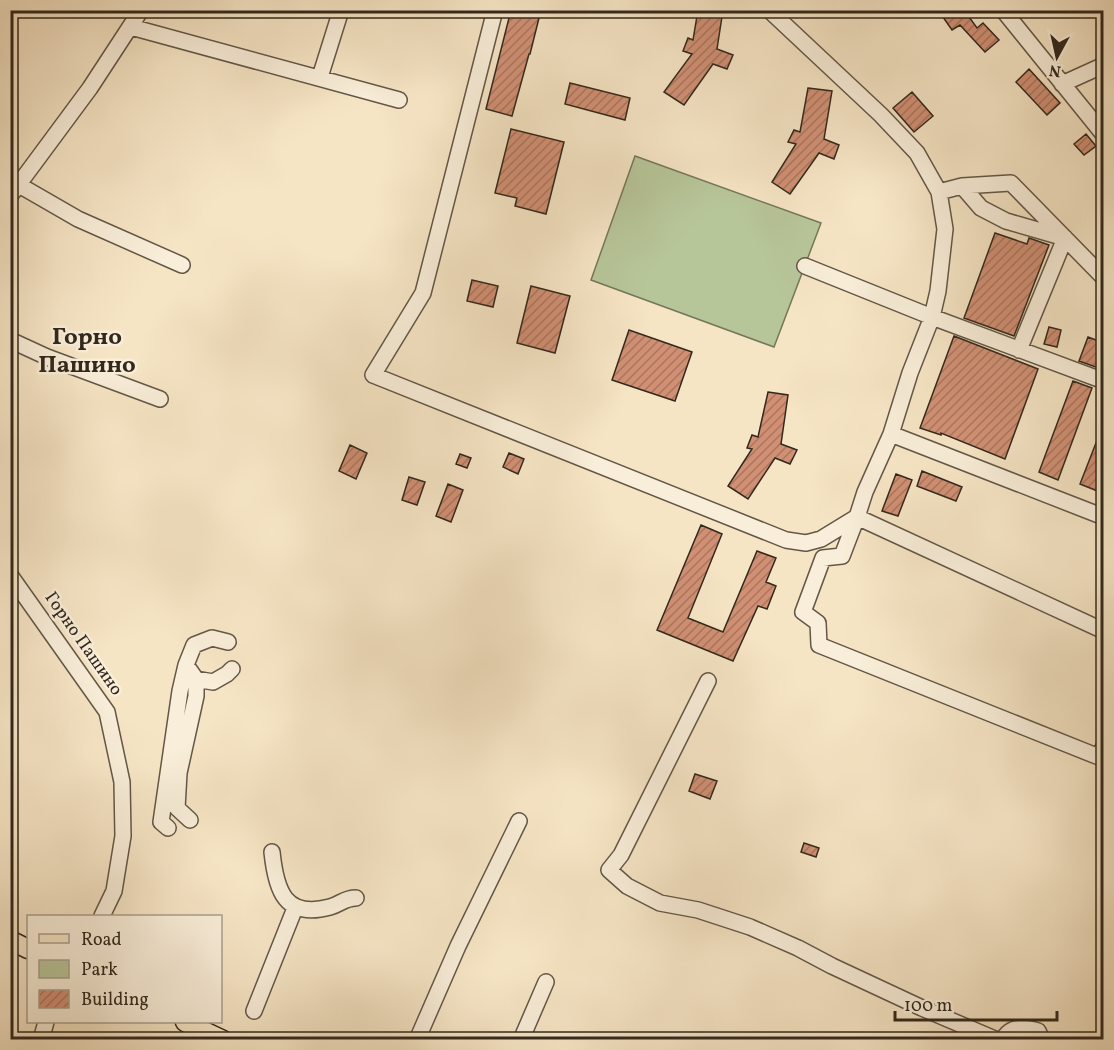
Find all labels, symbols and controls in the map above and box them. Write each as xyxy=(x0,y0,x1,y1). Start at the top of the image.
north arrow xyxy=(1027,27,1087,87)
text: N xyxy=(1048,58,1062,82)
district label: Горно Пашино xyxy=(38,321,136,383)
street label: Горно Пашино xyxy=(38,587,128,701)
legend xyxy=(27,915,222,1023)
text: Road xyxy=(81,928,122,953)
text: Park xyxy=(81,958,118,983)
scale bar xyxy=(895,984,1057,1022)
text: Building xyxy=(81,988,149,1013)
text: 100 m xyxy=(904,994,953,1019)

